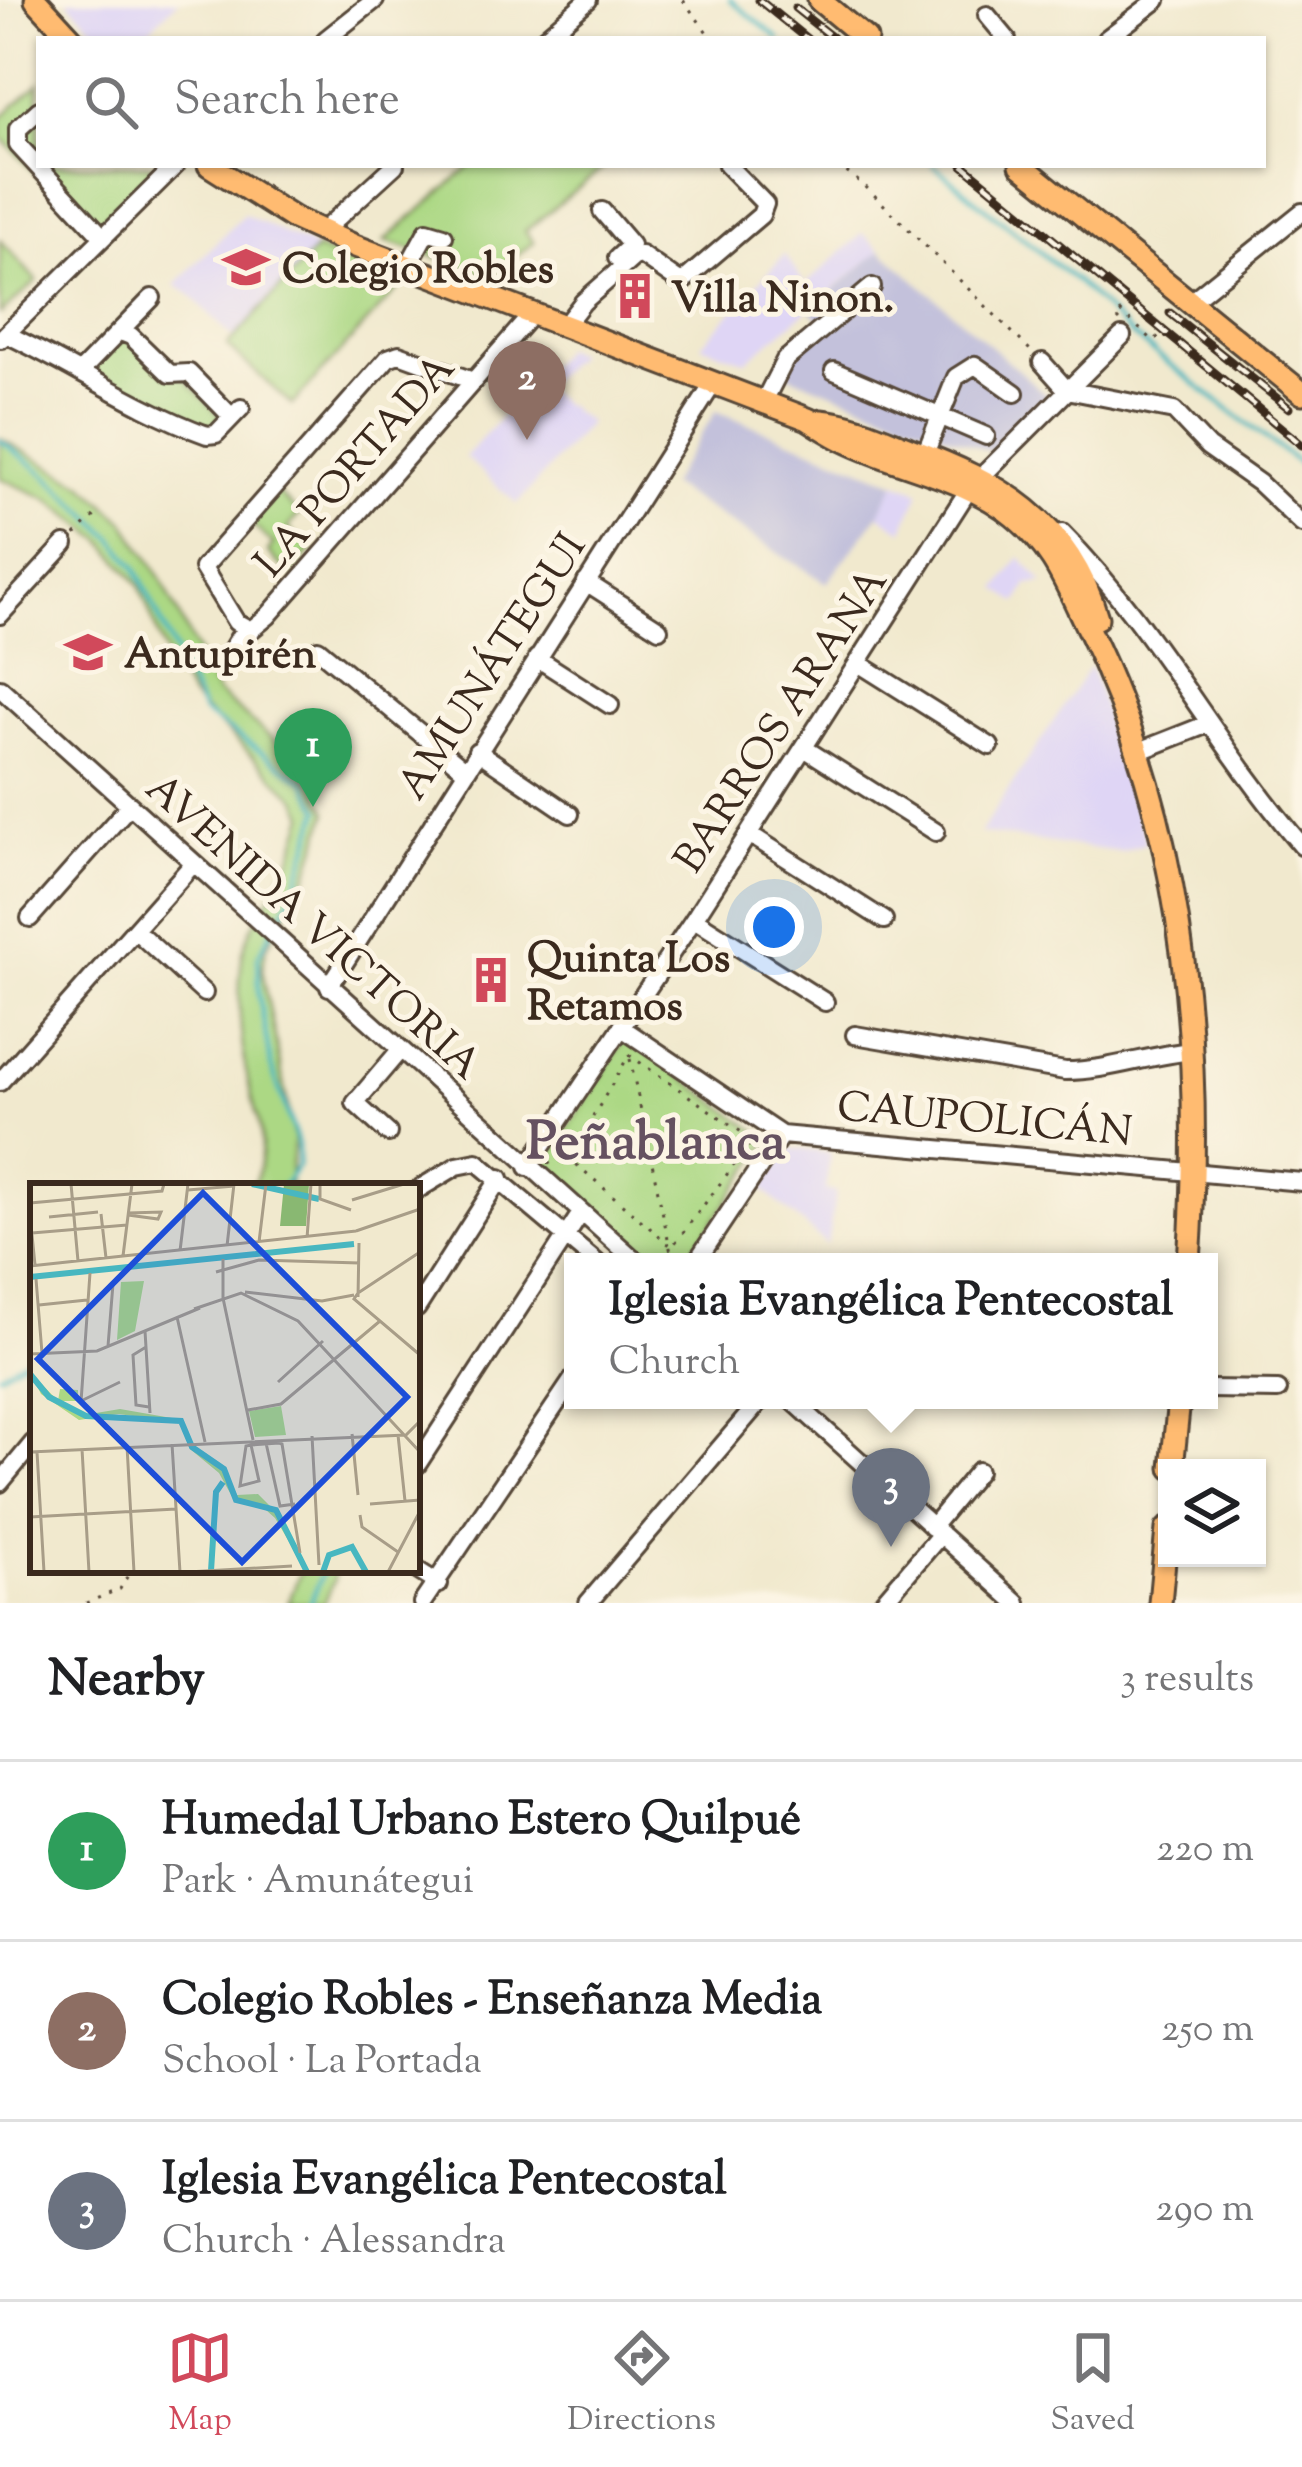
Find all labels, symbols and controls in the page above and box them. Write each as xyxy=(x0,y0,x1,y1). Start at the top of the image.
search box xyxy=(36,36,1266,168)
icon: search xyxy=(78,69,144,135)
text: Search here xyxy=(174,70,400,135)
school or university icon: Colegio Robles xyxy=(221,242,271,292)
place label: Colegio Robles xyxy=(282,242,554,302)
building icon: Villa Ninon. xyxy=(610,271,660,321)
place label: Villa Ninon. xyxy=(671,271,894,331)
pin: 2 xyxy=(488,341,566,440)
street label: LA PORTADA xyxy=(242,342,471,592)
street label: AMUNÁTEGUI xyxy=(385,522,603,813)
street label: BARROS ARANA xyxy=(662,557,905,886)
school or university icon: Antupirén xyxy=(63,627,113,677)
place label: Antupirén xyxy=(124,627,316,687)
pin: 1 xyxy=(274,708,352,807)
street label: AVENIDA VICTORIA xyxy=(130,761,493,1096)
your location xyxy=(744,897,804,957)
place label: Quinta Los Retamos xyxy=(527,931,730,1039)
building icon: Quinta Los Retamos xyxy=(466,955,516,1005)
street label: CAUPOLICÁN xyxy=(834,1079,1135,1165)
district label: Peñablanca xyxy=(526,1106,786,1184)
inset map xyxy=(30,1183,420,1573)
popup xyxy=(564,1253,1218,1409)
text: Iglesia Evangélica Pentecostal xyxy=(609,1271,1173,1336)
text: Church xyxy=(609,1336,740,1392)
pin: 3 xyxy=(852,1448,930,1547)
map controls xyxy=(1158,1459,1266,1567)
button: layers xyxy=(1158,1459,1266,1567)
text: Nearby xyxy=(48,1645,205,1718)
text: 3 results xyxy=(1120,1653,1254,1709)
text: Humedal Urbano Estero Quilpué xyxy=(162,1790,801,1855)
text: 1 xyxy=(80,1823,94,1879)
text: 220 m xyxy=(1156,1823,1254,1879)
text: Park · Amunátegui xyxy=(162,1855,474,1911)
text: Colegio Robles - Enseñanza Media xyxy=(162,1970,822,2035)
text: 2 xyxy=(78,2003,96,2059)
text: 250 m xyxy=(1161,2003,1254,2059)
text: School · La Portada xyxy=(162,2035,482,2091)
text: Iglesia Evangélica Pentecostal xyxy=(162,2150,727,2215)
text: 3 xyxy=(79,2183,95,2239)
text: 290 m xyxy=(1156,2183,1254,2239)
text: Church · Alessandra xyxy=(162,2215,506,2271)
tab: Map xyxy=(167,2325,233,2445)
tab: Directions xyxy=(567,2325,716,2445)
tab: Saved xyxy=(1050,2325,1135,2445)

